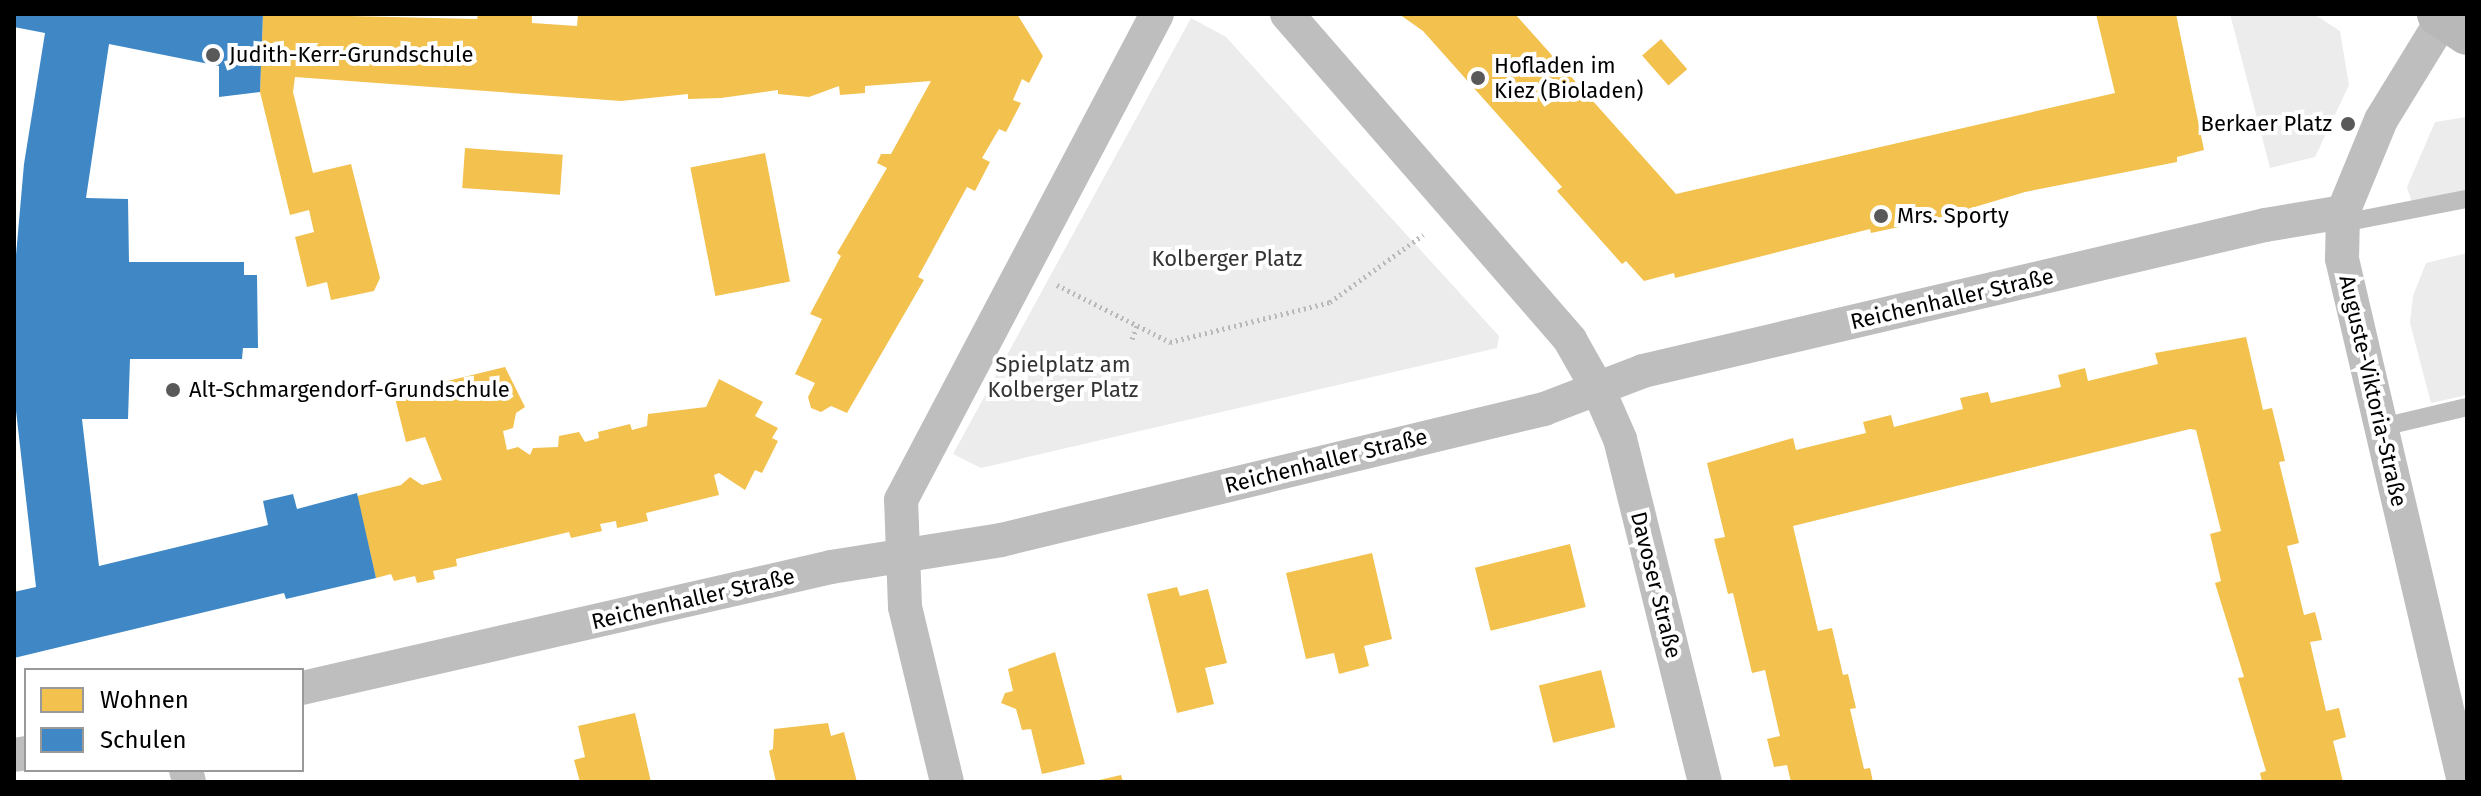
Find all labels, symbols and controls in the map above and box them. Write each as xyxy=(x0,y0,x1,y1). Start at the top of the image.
place label: Judith-Kerr-Grundschule xyxy=(229,42,473,68)
marker: Judith-Kerr-Grundschule xyxy=(204,46,222,64)
place label: Hofladen im Kiez (Bioladen) xyxy=(1494,52,1643,104)
marker: Hofladen im Kiez (Bioladen) xyxy=(1469,69,1487,87)
place label: Berkaer Platz xyxy=(2201,111,2332,137)
marker: Berkaer Platz xyxy=(2339,115,2357,133)
place label: Mrs. Sporty xyxy=(1897,203,2009,229)
marker: Mrs. Sporty xyxy=(1872,207,1890,225)
park label: Kolberger Platz xyxy=(1152,246,1302,272)
street label: Reichenhaller Straße xyxy=(1848,263,2056,335)
street label: Auguste-Viktoria-Straße xyxy=(2333,273,2413,509)
park label: Spielplatz am Kolberger Platz xyxy=(988,351,1138,402)
place label: Alt-Schmargendorf-Grundschule xyxy=(189,377,510,403)
marker: Alt-Schmargendorf-Grundschule xyxy=(164,381,182,399)
street label: Reichenhaller Straße xyxy=(1222,423,1430,499)
street label: Davoser Straße xyxy=(1625,509,1687,661)
street label: Reichenhaller Straße xyxy=(589,563,797,635)
legend xyxy=(24,668,304,772)
text: Wohnen xyxy=(100,686,189,714)
text: Schulen xyxy=(100,726,187,754)

